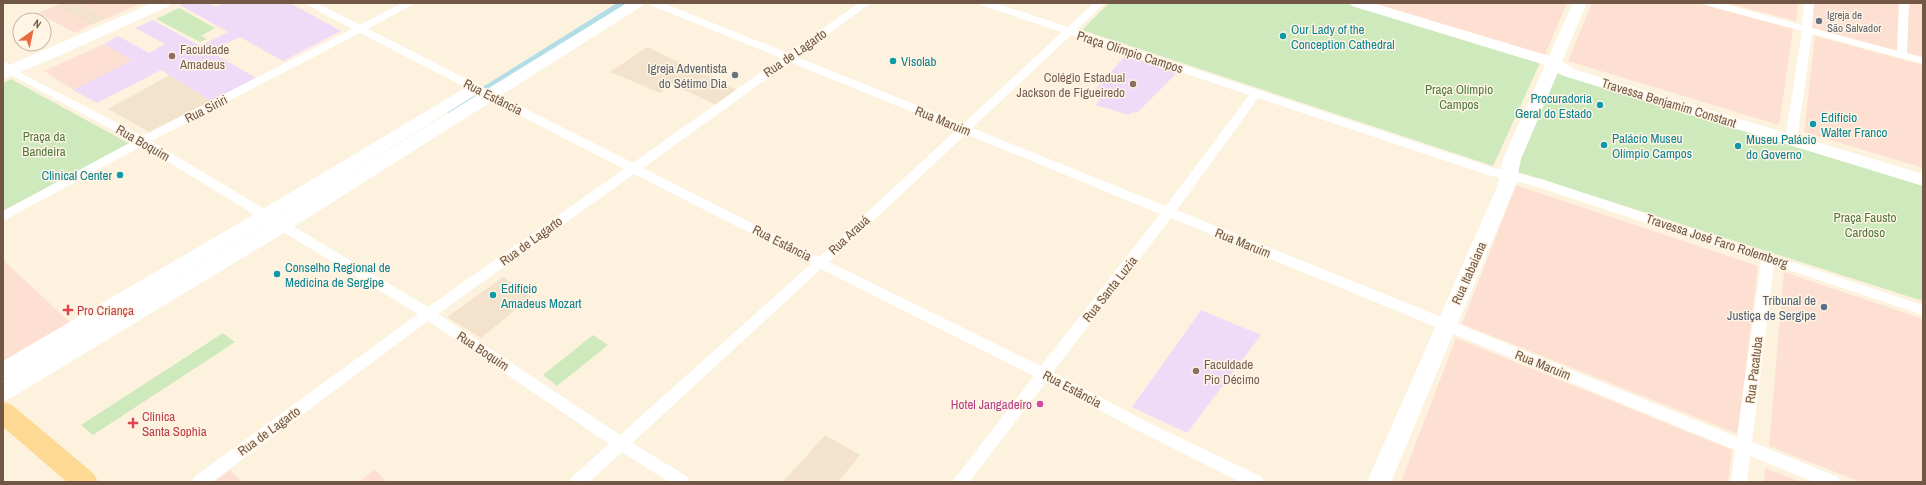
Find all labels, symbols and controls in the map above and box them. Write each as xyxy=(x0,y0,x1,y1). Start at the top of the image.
place label: Igreja de São Salvador xyxy=(1827,8,1881,35)
north arrow xyxy=(12,12,52,52)
text: N xyxy=(31,16,44,31)
marker: Igreja de São Salvador xyxy=(1814,16,1824,26)
place label: Our Lady of the Conception Cathedral xyxy=(1291,21,1395,53)
street label: Rua de Lagarto xyxy=(760,25,830,81)
street label: Praça Olímpio Campos xyxy=(1075,27,1185,77)
marker: Our Lady of the Conception Cathedral xyxy=(1278,31,1288,41)
place label: Faculdade Amadeus xyxy=(179,41,229,73)
marker: Faculdade Amadeus xyxy=(167,51,177,61)
place label: Visolab xyxy=(901,53,936,70)
marker: Visolab xyxy=(888,56,898,66)
place label: Igreja Adventista do Sétimo Dia xyxy=(648,60,727,92)
place label: Colégio Estadual Jackson de Figueiredo xyxy=(1017,69,1125,101)
marker: Igreja Adventista do Sétimo Dia xyxy=(730,70,740,80)
street label: Travessa Benjamim Constant xyxy=(1600,74,1738,132)
street label: Rua Estância xyxy=(461,75,525,119)
marker: Colégio Estadual Jackson de Figueiredo xyxy=(1128,79,1138,89)
park label: Praça Olímpio Campos xyxy=(1425,81,1493,113)
place label: Procuradoria Geral do Estado xyxy=(1515,90,1592,122)
street label: Rua Siriri xyxy=(182,91,230,127)
marker: Procuradoria Geral do Estado xyxy=(1595,100,1605,110)
street label: Rua Maruim xyxy=(913,102,973,140)
place label: Edifício Walter Franco xyxy=(1821,109,1888,141)
marker: Edifício Walter Franco xyxy=(1808,119,1818,129)
street label: Rua Boquim xyxy=(113,121,173,165)
park label: Praça da Bandeira xyxy=(22,128,66,160)
place label: Palácio Museu Olímpio Campos xyxy=(1612,130,1692,162)
place label: Museu Palácio do Governo xyxy=(1746,131,1817,163)
marker: Palácio Museu Olímpio Campos xyxy=(1599,140,1609,150)
marker: Museu Palácio do Governo xyxy=(1733,141,1743,151)
place label: Clinical Center xyxy=(42,167,112,184)
marker: Clinical Center xyxy=(115,170,125,180)
park label: Praça Fausto Cardoso xyxy=(1834,209,1897,241)
street label: Travessa José Faro Rolemberg xyxy=(1644,210,1790,272)
street label: Rua de Lagarto xyxy=(496,212,566,269)
street label: Rua Arauá xyxy=(825,212,873,258)
street label: Rua Estância xyxy=(750,221,814,265)
street label: Rua Maruim xyxy=(1213,224,1273,262)
street label: Rua Itabaiana xyxy=(1448,239,1490,307)
street label: Rua Santa Luzia xyxy=(1079,252,1141,326)
place label: Conselho Regional de Medicina de Sergipe xyxy=(285,259,391,291)
marker: Conselho Regional de Medicina de Sergipe xyxy=(272,269,282,279)
place label: Edifício Amadeus Mozart xyxy=(500,280,582,312)
marker: Edifício Amadeus Mozart xyxy=(488,290,498,300)
place label: Tribunal de Justiça de Sergipe xyxy=(1727,292,1816,324)
place label: Pro Criança xyxy=(77,302,134,319)
marker: Tribunal de Justiça de Sergipe xyxy=(1819,302,1829,312)
marker: Pro Criança xyxy=(62,304,74,316)
street label: Rua Boquim xyxy=(454,327,512,375)
street label: Rua Pacatuba xyxy=(1741,335,1767,405)
street label: Rua Maruim xyxy=(1513,346,1573,384)
place label: Faculdade Pio Décimo xyxy=(1204,356,1260,388)
street label: Rua Estância xyxy=(1040,366,1104,412)
marker: Faculdade Pio Décimo xyxy=(1191,366,1201,376)
place label: Hotel Jangadeiro xyxy=(951,396,1032,413)
marker: Hotel Jangadeiro xyxy=(1035,399,1045,409)
street label: Rua de Lagarto xyxy=(234,402,304,459)
place label: Clinica Santa Sophia xyxy=(142,408,207,440)
marker: Clinica Santa Sophia xyxy=(127,417,139,429)

